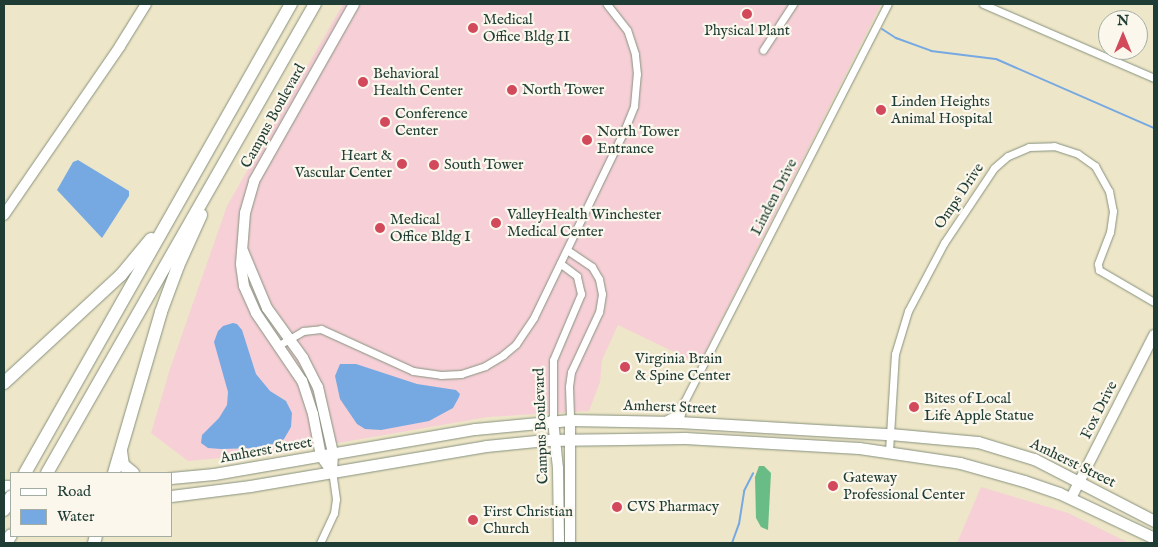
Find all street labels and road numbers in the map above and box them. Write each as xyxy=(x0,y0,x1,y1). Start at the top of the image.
street label: Campus Boulevard xyxy=(237,61,309,171)
street label: Linden Drive xyxy=(747,156,801,238)
street label: Omps Drive xyxy=(930,160,988,232)
street label: Campus Boulevard xyxy=(530,368,552,484)
street label: Fox Drive xyxy=(1077,378,1121,442)
street label: Amherst Street xyxy=(623,396,717,418)
street label: Amherst Street xyxy=(219,433,313,467)
street label: Amherst Street xyxy=(1027,435,1119,491)

